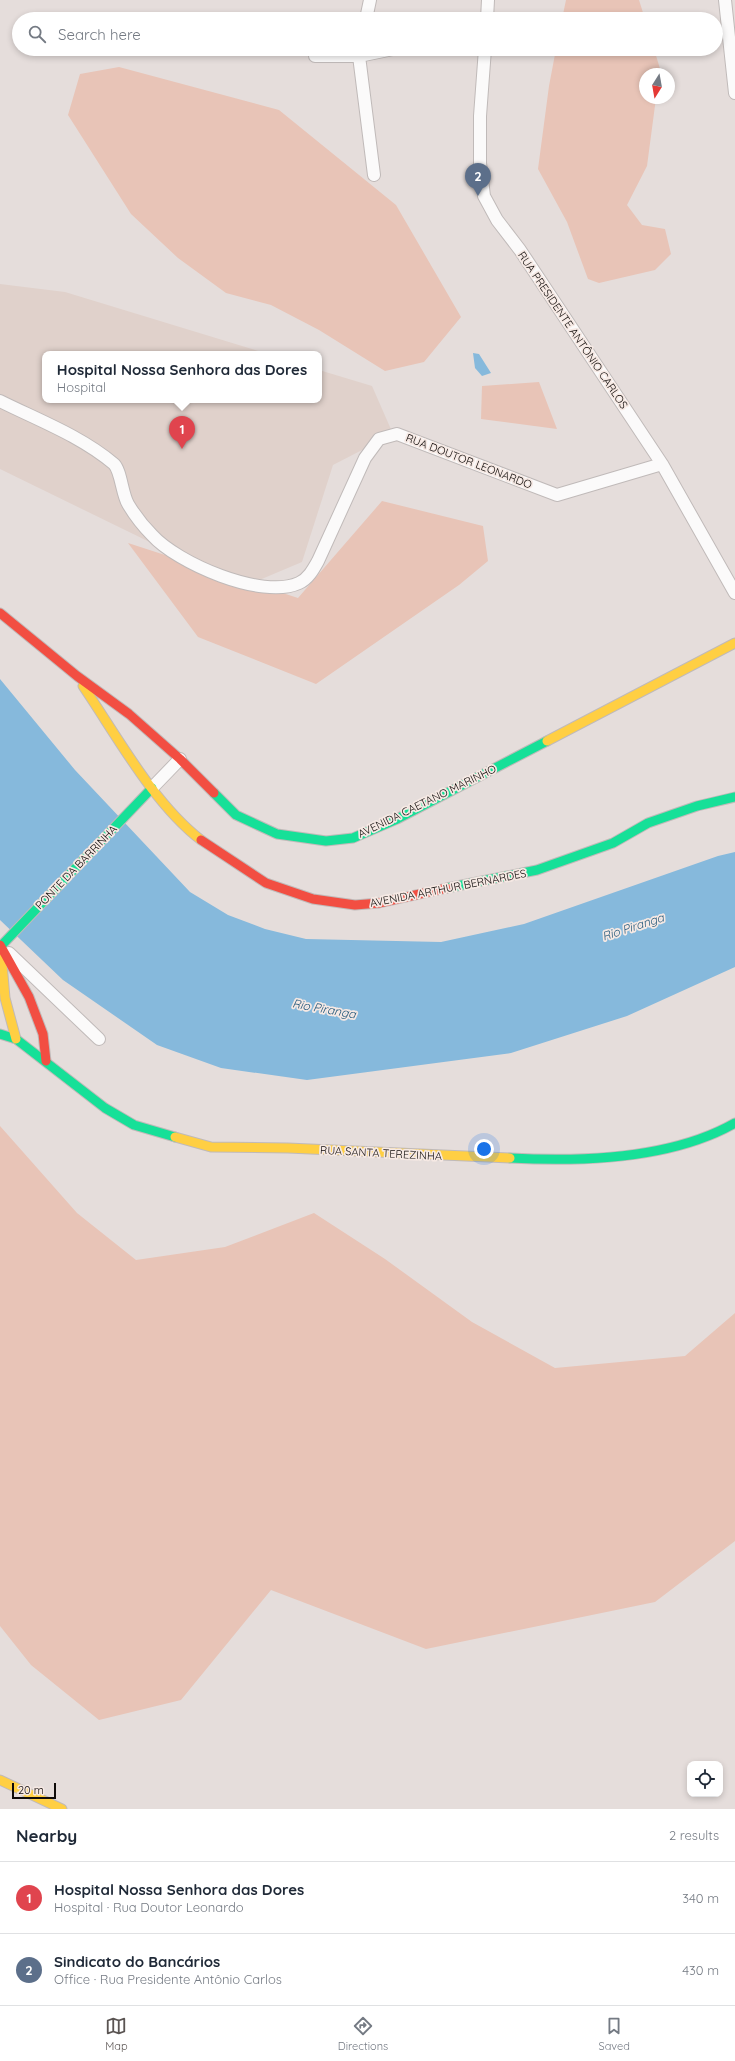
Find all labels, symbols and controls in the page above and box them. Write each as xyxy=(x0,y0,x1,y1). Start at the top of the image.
search box xyxy=(12,12,723,56)
icon: search xyxy=(26,23,48,45)
text: Search here xyxy=(58,25,141,44)
north arrow xyxy=(639,68,675,104)
pin: 2 xyxy=(465,163,491,196)
street label: RUA PRESIDENTE ANTÔNIO CARLOS xyxy=(515,249,631,411)
popup xyxy=(42,351,322,403)
text: Hospital Nossa Senhora das Dores xyxy=(57,360,307,379)
text: Hospital xyxy=(57,379,106,395)
pin: 1 xyxy=(169,416,195,449)
street label: RUA DOUTOR LEONARDO xyxy=(404,430,534,492)
street label: AVENIDA CAETANO MARINHO xyxy=(355,761,499,841)
street label: PONTE DA BARRINHA xyxy=(32,822,120,912)
street label: AVENIDA ARTHUR BERNARDES xyxy=(369,866,527,910)
water label: Rio Piranga xyxy=(600,909,666,944)
water label: Rio Piranga xyxy=(291,996,358,1022)
your location xyxy=(474,1139,494,1159)
street label: RUA SANTA TEREZINHA xyxy=(320,1143,442,1163)
map controls xyxy=(687,1761,723,1797)
button: locate xyxy=(687,1761,723,1797)
scale bar xyxy=(12,1781,56,1800)
text: 20 m xyxy=(18,1783,44,1797)
text: Nearby xyxy=(16,1825,77,1846)
text: 2 results xyxy=(669,1827,719,1843)
text: Hospital Nossa Senhora das Dores xyxy=(54,1880,304,1899)
text: 1 xyxy=(26,1890,32,1906)
text: 340 m xyxy=(682,1890,719,1906)
text: Hospital · Rua Doutor Leonardo xyxy=(54,1899,244,1915)
text: Sindicato do Bancários xyxy=(54,1952,220,1971)
text: 2 xyxy=(25,1962,33,1978)
text: 430 m xyxy=(682,1962,719,1978)
text: Office · Rua Presidente Antônio Carlos xyxy=(54,1971,282,1987)
tab: Map xyxy=(105,2015,128,2053)
tab: Directions xyxy=(338,2015,388,2053)
tab: Saved xyxy=(598,2015,630,2053)

